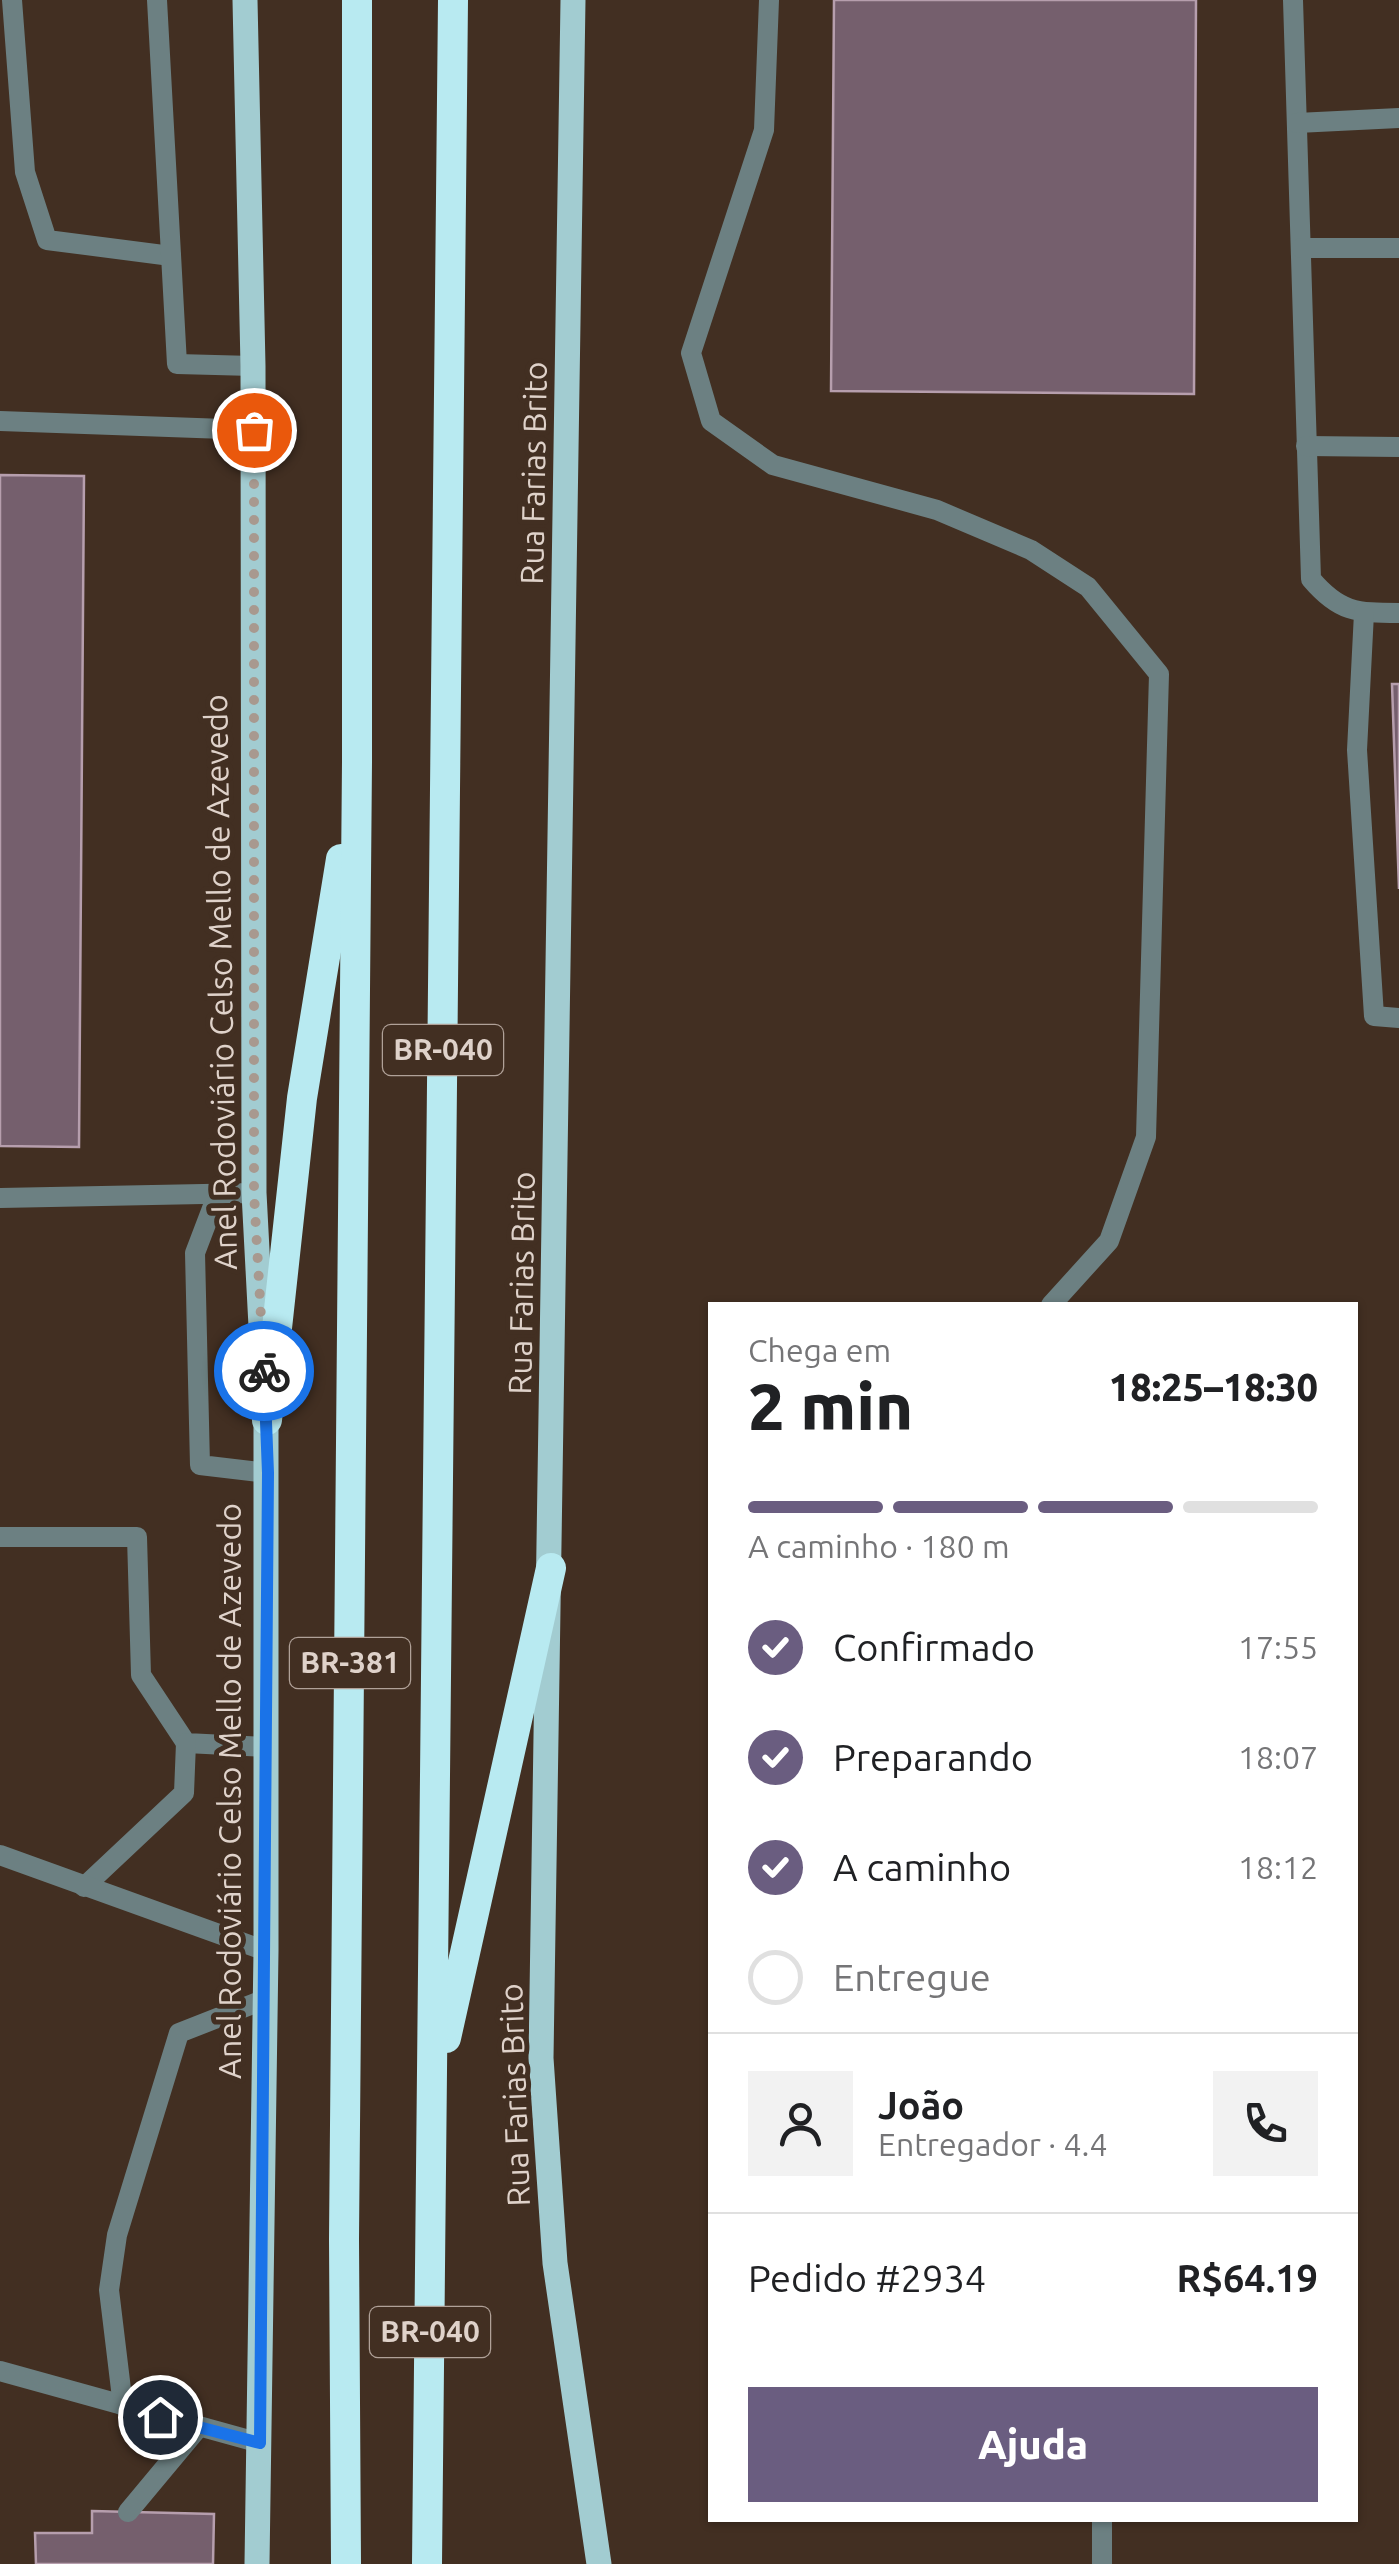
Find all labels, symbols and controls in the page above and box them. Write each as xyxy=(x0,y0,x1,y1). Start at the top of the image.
street label: Rua Farias Brito xyxy=(513,361,553,585)
pin xyxy=(212,388,297,473)
icon: bag xyxy=(227,403,282,458)
street label: Anel Rodoviário Celso Mello de Azevedo xyxy=(197,694,243,1270)
road number: BR-040 xyxy=(383,1025,503,1075)
street label: Rua Farias Brito xyxy=(501,1171,541,1395)
courier xyxy=(214,1321,314,1421)
text: Chega em xyxy=(748,1332,891,1368)
icon: bike xyxy=(237,1344,292,1399)
text: 18:25–18:30 xyxy=(1109,1366,1318,1408)
text: 2 min xyxy=(748,1369,913,1442)
street label: Anel Rodoviário Celso Mello de Azevedo xyxy=(211,1503,247,2079)
text: A caminho · 180 m xyxy=(748,1528,1010,1564)
icon: check xyxy=(748,1620,803,1675)
text: Confirmado xyxy=(833,1626,1035,1668)
text: 17:55 xyxy=(1238,1629,1318,1665)
road number: BR-381 xyxy=(290,1638,410,1688)
icon: check xyxy=(748,1730,803,1785)
text: Preparando xyxy=(833,1736,1033,1778)
text: 18:07 xyxy=(1238,1739,1318,1775)
icon: check xyxy=(748,1840,803,1895)
text: A caminho xyxy=(833,1846,1011,1888)
text: 18:12 xyxy=(1238,1849,1318,1885)
text: Entregue xyxy=(833,1956,991,1998)
street label: Rua Farias Brito xyxy=(492,1983,536,2207)
button: person xyxy=(748,2071,853,2176)
button: phone xyxy=(1213,2071,1318,2176)
text: João xyxy=(878,2084,964,2126)
text: Entregador · 4.4 xyxy=(878,2126,1107,2162)
text: Pedido #2934 xyxy=(748,2257,986,2299)
text: R$64.19 xyxy=(1177,2257,1318,2299)
road number: BR-040 xyxy=(370,2307,490,2357)
pin xyxy=(118,2375,203,2460)
button: Ajuda xyxy=(748,2387,1318,2502)
icon: home xyxy=(133,2390,188,2445)

